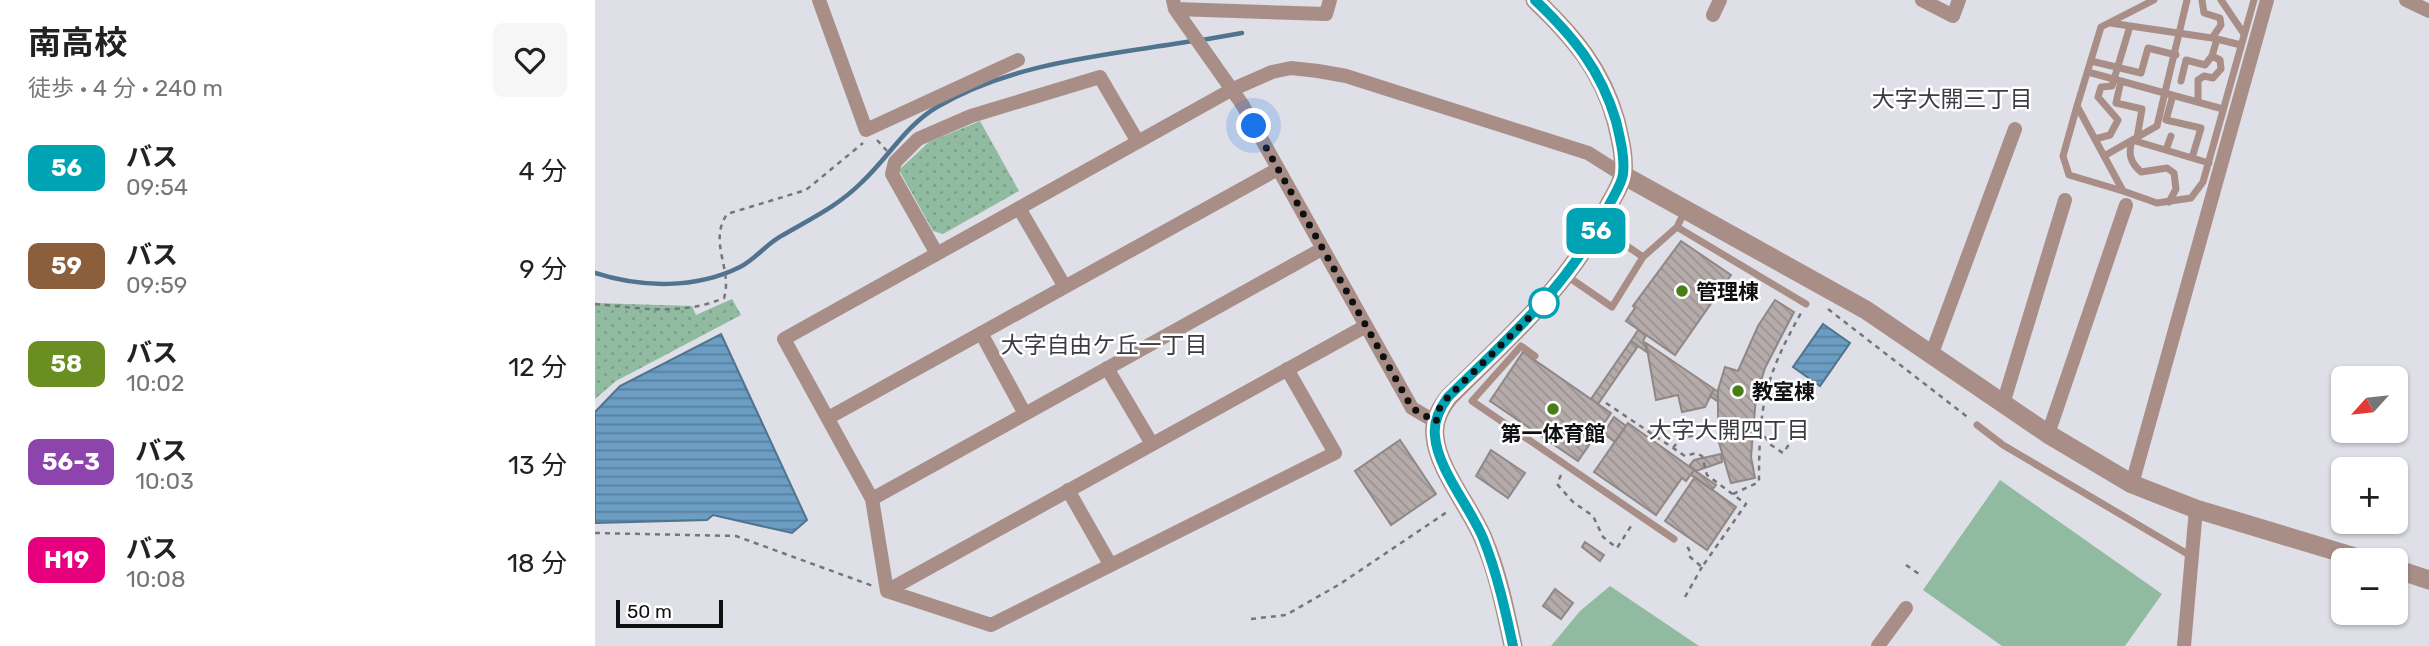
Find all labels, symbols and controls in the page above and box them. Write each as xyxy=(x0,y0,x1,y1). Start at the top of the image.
text: 南高校 xyxy=(28,23,127,62)
button: heart xyxy=(493,23,567,97)
text: 徒歩 · 4 分 · 240 m xyxy=(28,74,223,102)
district label: 大字大開三丁目 xyxy=(1872,85,2033,113)
your location xyxy=(1236,108,1271,143)
text: バス xyxy=(126,142,178,173)
text: 56 xyxy=(51,154,82,182)
text: 4 分 xyxy=(518,156,567,187)
text: 09:54 xyxy=(126,173,188,201)
line badge: 56 xyxy=(1565,208,1627,254)
text: 56 xyxy=(1580,217,1612,245)
text: バス xyxy=(126,240,178,271)
text: 59 xyxy=(51,252,82,280)
text: 9 分 xyxy=(519,254,567,285)
text: 09:59 xyxy=(126,271,187,299)
place label: 管理棟 xyxy=(1696,279,1759,304)
marker: 管理棟 xyxy=(1674,283,1690,299)
unlabelled marker xyxy=(1529,288,1559,318)
district label: 大字自由ケ丘一丁目 xyxy=(1001,331,1208,359)
text: バス xyxy=(126,338,178,369)
text: 58 xyxy=(51,350,82,378)
text: 12 分 xyxy=(508,352,567,383)
north arrow xyxy=(2331,366,2408,443)
map controls xyxy=(2331,366,2408,625)
text: 10:02 xyxy=(126,369,184,397)
place label: 教室棟 xyxy=(1752,379,1815,404)
marker: 教室棟 xyxy=(1730,383,1746,399)
marker: 第一体育館 xyxy=(1545,401,1561,417)
district label: 大字大開四丁目 xyxy=(1649,416,1810,444)
place label: 第一体育館 xyxy=(1501,421,1606,446)
text: バス xyxy=(135,436,187,467)
text: 56-3 xyxy=(42,448,100,476)
text: 13 分 xyxy=(508,450,567,481)
button: + xyxy=(2331,457,2408,534)
text: 10:03 xyxy=(135,467,194,495)
text: バス xyxy=(126,534,178,565)
text: H19 xyxy=(44,546,89,574)
text: 18 分 xyxy=(507,548,567,579)
button: − xyxy=(2331,548,2408,625)
text: 10:08 xyxy=(126,565,186,593)
scale bar xyxy=(616,597,723,629)
text: 50 m xyxy=(627,600,672,623)

